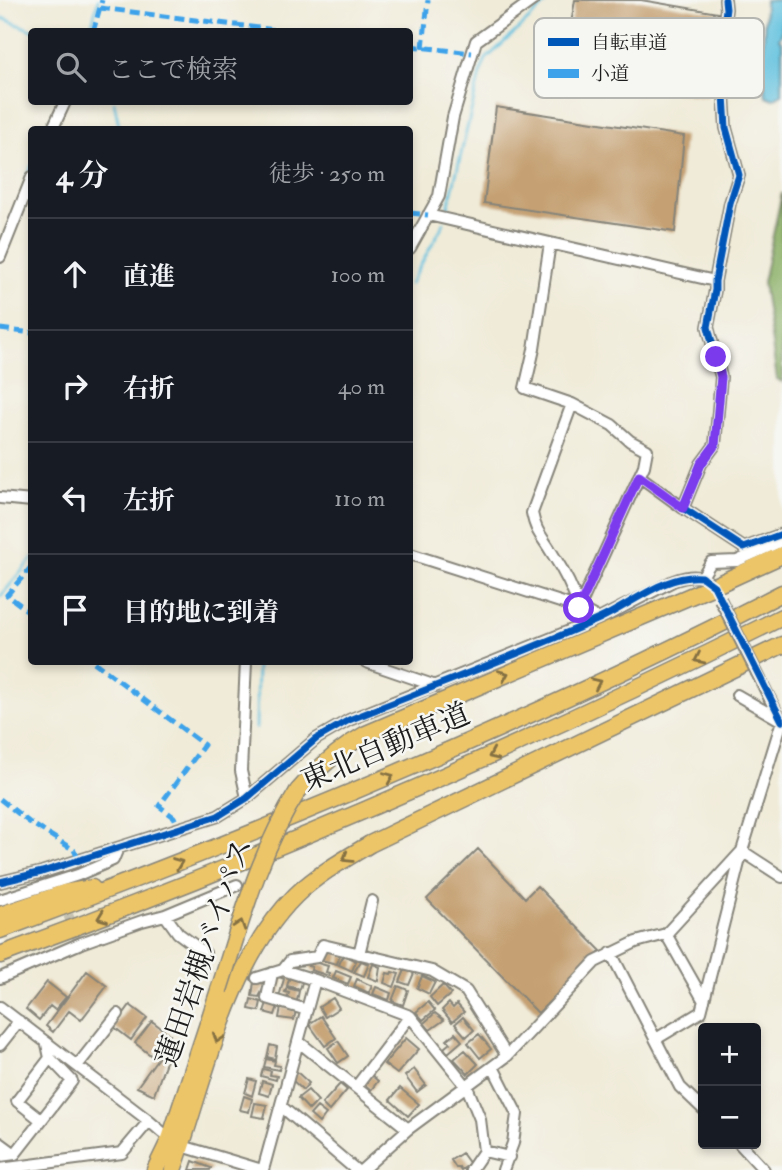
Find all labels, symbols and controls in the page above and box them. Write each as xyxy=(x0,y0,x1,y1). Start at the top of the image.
legend xyxy=(534,18,764,98)
search box xyxy=(28,28,413,105)
text: 自転車道 xyxy=(591,31,667,55)
icon: search xyxy=(52,48,90,86)
text: ここで検索 xyxy=(108,54,238,86)
text: 小道 xyxy=(591,62,629,86)
text: 4 分 xyxy=(56,157,109,194)
text: 徒歩 · 250 m xyxy=(269,159,385,188)
icon: ahead xyxy=(56,255,94,293)
text: 100 m xyxy=(331,260,385,289)
text: 直進 xyxy=(123,261,175,293)
route end xyxy=(700,341,731,372)
icon: right xyxy=(56,367,94,405)
text: 40 m xyxy=(338,372,385,401)
text: 右折 xyxy=(123,373,175,405)
icon: left xyxy=(56,479,94,517)
text: 110 m xyxy=(334,484,385,513)
text: 左折 xyxy=(123,485,175,517)
icon: arrive xyxy=(56,591,94,629)
route start xyxy=(563,592,594,623)
text: 目的地に到着 xyxy=(123,597,279,629)
one-way arrow xyxy=(694,650,706,664)
one-way arrow xyxy=(497,669,509,683)
one-way arrow xyxy=(589,677,601,691)
street label: 東北自動車道 xyxy=(295,695,475,800)
one-way arrow xyxy=(488,746,500,760)
one-way arrow xyxy=(382,771,394,785)
street label: 蓮田岩槻バイパス xyxy=(148,833,261,1071)
one-way arrow xyxy=(341,850,354,863)
one-way arrow xyxy=(172,857,184,871)
one-way arrow xyxy=(96,909,108,923)
one-way arrow xyxy=(232,919,247,931)
map controls xyxy=(698,1023,761,1149)
button: + xyxy=(698,1023,761,1086)
one-way arrow xyxy=(212,1031,226,1043)
button: − xyxy=(698,1086,761,1149)

